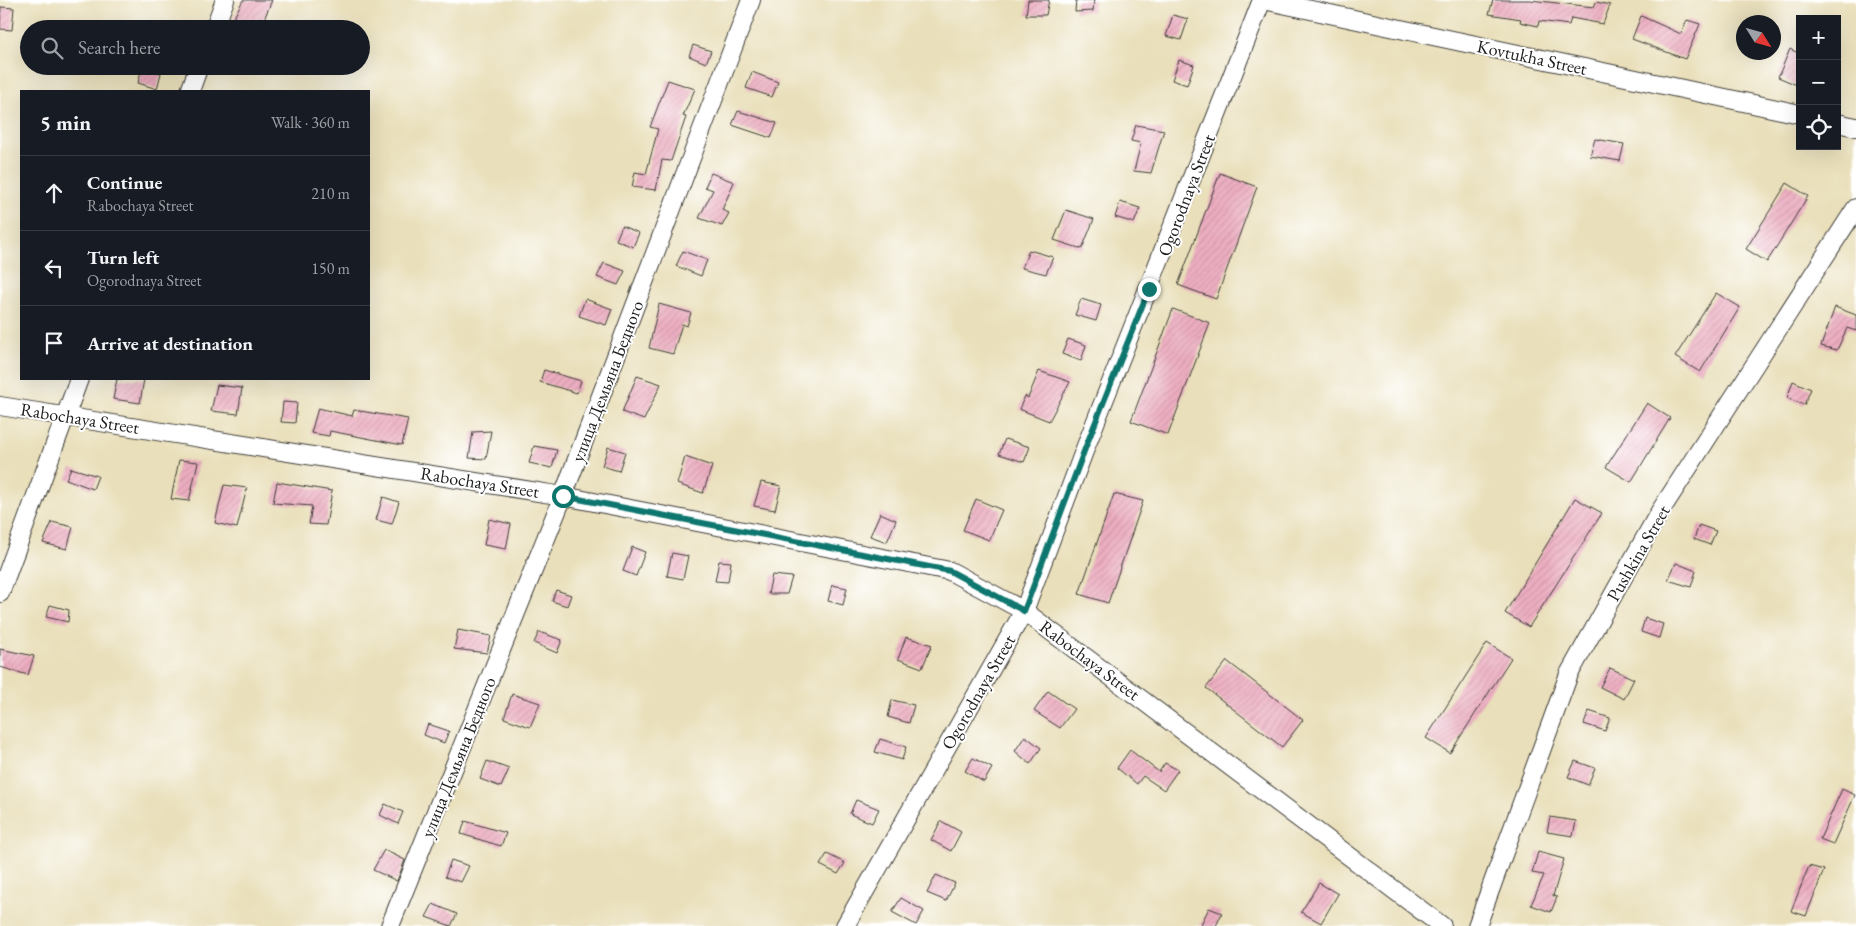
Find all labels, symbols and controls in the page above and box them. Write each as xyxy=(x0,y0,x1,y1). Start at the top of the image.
north arrow xyxy=(1736,15,1781,60)
map controls xyxy=(1796,15,1841,150)
button: + xyxy=(1796,15,1841,60)
search box xyxy=(20,20,370,75)
icon: search xyxy=(38,34,66,62)
street label: Kovtukha Street xyxy=(1475,34,1589,80)
text: Search here xyxy=(78,35,160,60)
button: − xyxy=(1796,60,1841,105)
button: locate xyxy=(1796,105,1841,150)
text: 5 min xyxy=(40,109,91,136)
text: Walk · 360 m xyxy=(271,112,350,133)
street label: Ogorodnaya Street xyxy=(1152,130,1220,259)
text: Continue xyxy=(87,170,162,195)
icon: ahead xyxy=(40,179,68,207)
text: 210 m xyxy=(311,183,350,204)
text: Rabochaya Street xyxy=(87,195,193,216)
text: Turn left xyxy=(87,245,159,270)
icon: left xyxy=(40,254,68,282)
text: 150 m xyxy=(311,258,350,279)
text: Ogorodnaya Street xyxy=(87,270,202,291)
route end xyxy=(1138,278,1161,301)
street label: улица Демьяна Бедного xyxy=(566,297,648,465)
icon: arrive xyxy=(40,329,68,357)
text: Arrive at destination xyxy=(87,331,253,356)
street label: Rabochaya Street xyxy=(19,397,141,439)
street label: Rabochaya Street xyxy=(419,461,541,503)
route start xyxy=(552,485,575,508)
street label: Pushkina Street xyxy=(1601,501,1675,605)
street label: Rabochaya Street xyxy=(1035,615,1145,705)
street label: Ogorodnaya Street xyxy=(936,630,1020,754)
street label: улица Демьяна Бедного xyxy=(415,673,501,841)

